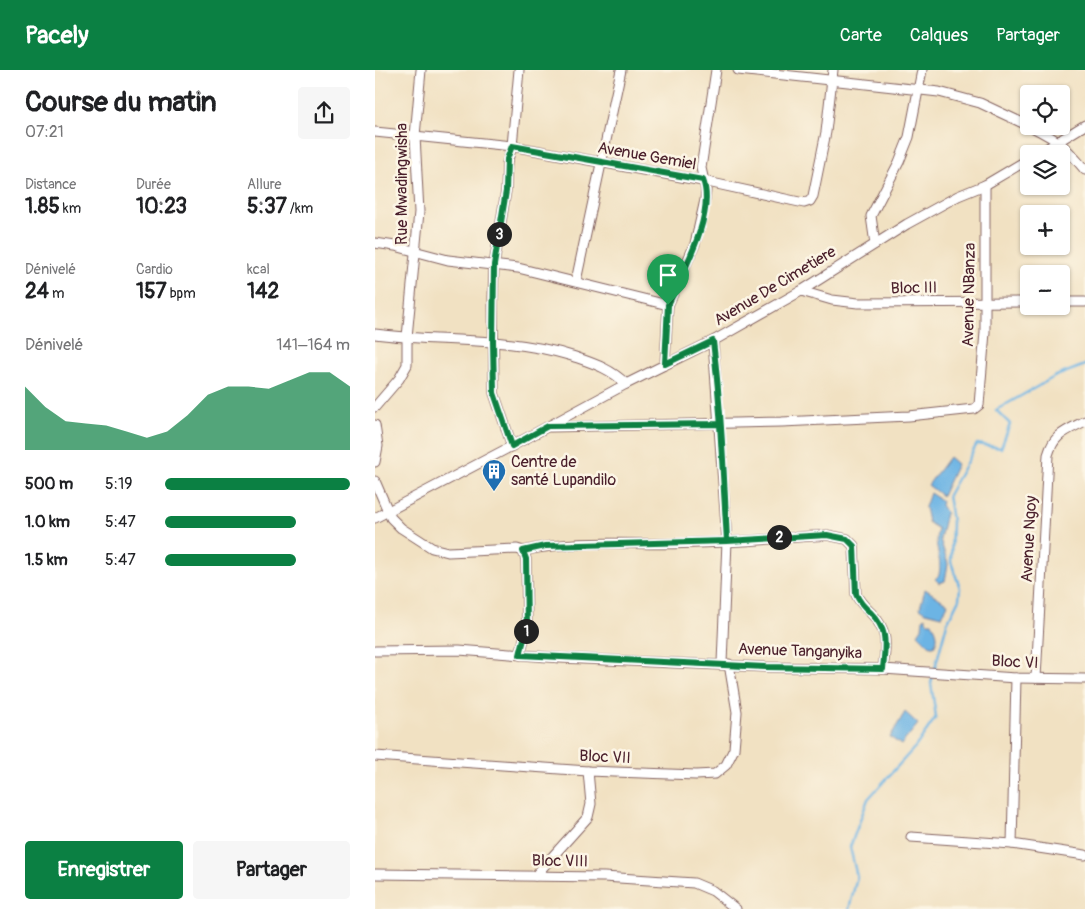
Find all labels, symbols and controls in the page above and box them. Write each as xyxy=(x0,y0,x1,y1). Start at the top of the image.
text: Pacely xyxy=(25,21,88,50)
text: Carte xyxy=(840,24,882,47)
text: Calques xyxy=(910,24,968,47)
text: Partager xyxy=(996,24,1060,47)
text: Course du matin xyxy=(25,85,217,120)
map controls xyxy=(1020,85,1070,315)
button: locate xyxy=(1020,85,1070,135)
button: share xyxy=(298,87,350,139)
text: 07:21 xyxy=(25,122,64,142)
street label: Rue Mwadingwisha xyxy=(392,123,412,245)
street label: Avenue Gemiel xyxy=(596,137,698,175)
button: layers xyxy=(1020,145,1070,195)
text: Distance xyxy=(25,176,76,193)
text: Durée xyxy=(136,176,171,193)
text: Allure xyxy=(247,176,281,193)
text: 1.85 xyxy=(25,193,60,220)
text: 10:23 xyxy=(136,193,187,220)
text: 5:37 xyxy=(247,193,287,220)
text: km xyxy=(60,200,81,217)
text: /km xyxy=(287,200,313,217)
button: + xyxy=(1020,205,1070,255)
pin: 3 xyxy=(487,222,511,246)
text: 3 xyxy=(496,226,503,243)
street label: Avenue De Cimetiere xyxy=(710,242,840,330)
street label: Avenue NBanza xyxy=(958,243,980,347)
pin xyxy=(647,254,689,305)
text: Dénivelé xyxy=(25,261,76,278)
text: Cardio xyxy=(136,261,173,278)
text: kcal xyxy=(247,261,270,278)
icon: arrive xyxy=(654,261,682,289)
button: − xyxy=(1020,265,1070,315)
text: 24 xyxy=(25,278,49,305)
text: 157 xyxy=(136,278,167,305)
text: 142 xyxy=(247,278,279,305)
street label: Bloc III xyxy=(891,278,937,298)
text: m xyxy=(49,285,64,302)
text: bpm xyxy=(167,285,196,302)
text: Dénivelé xyxy=(25,335,83,355)
text: 141–164 m xyxy=(276,335,350,355)
place label: Centre de santé Lupandilo xyxy=(511,452,617,490)
building icon: Centre de santé Lupandilo xyxy=(481,458,507,492)
text: 500 m xyxy=(25,474,73,494)
text: 5:19 xyxy=(105,474,132,494)
street label: Avenue Ngoy xyxy=(1017,495,1041,583)
text: 1.0 km xyxy=(25,512,70,532)
text: 5:47 xyxy=(105,512,136,532)
pin: 2 xyxy=(767,524,791,550)
text: 2 xyxy=(776,529,783,546)
text: 1.5 km xyxy=(25,550,68,570)
text: 5:47 xyxy=(105,550,136,570)
pin: 1 xyxy=(513,618,539,644)
text: 1 xyxy=(524,623,529,640)
street label: Avenue Tanganyika xyxy=(738,639,862,663)
street label: Bloc VI xyxy=(991,651,1039,673)
street label: Bloc VII xyxy=(579,746,631,768)
button: Enregistrer xyxy=(25,841,183,899)
button: Partager xyxy=(193,841,350,899)
street label: Bloc VIII xyxy=(532,851,588,871)

